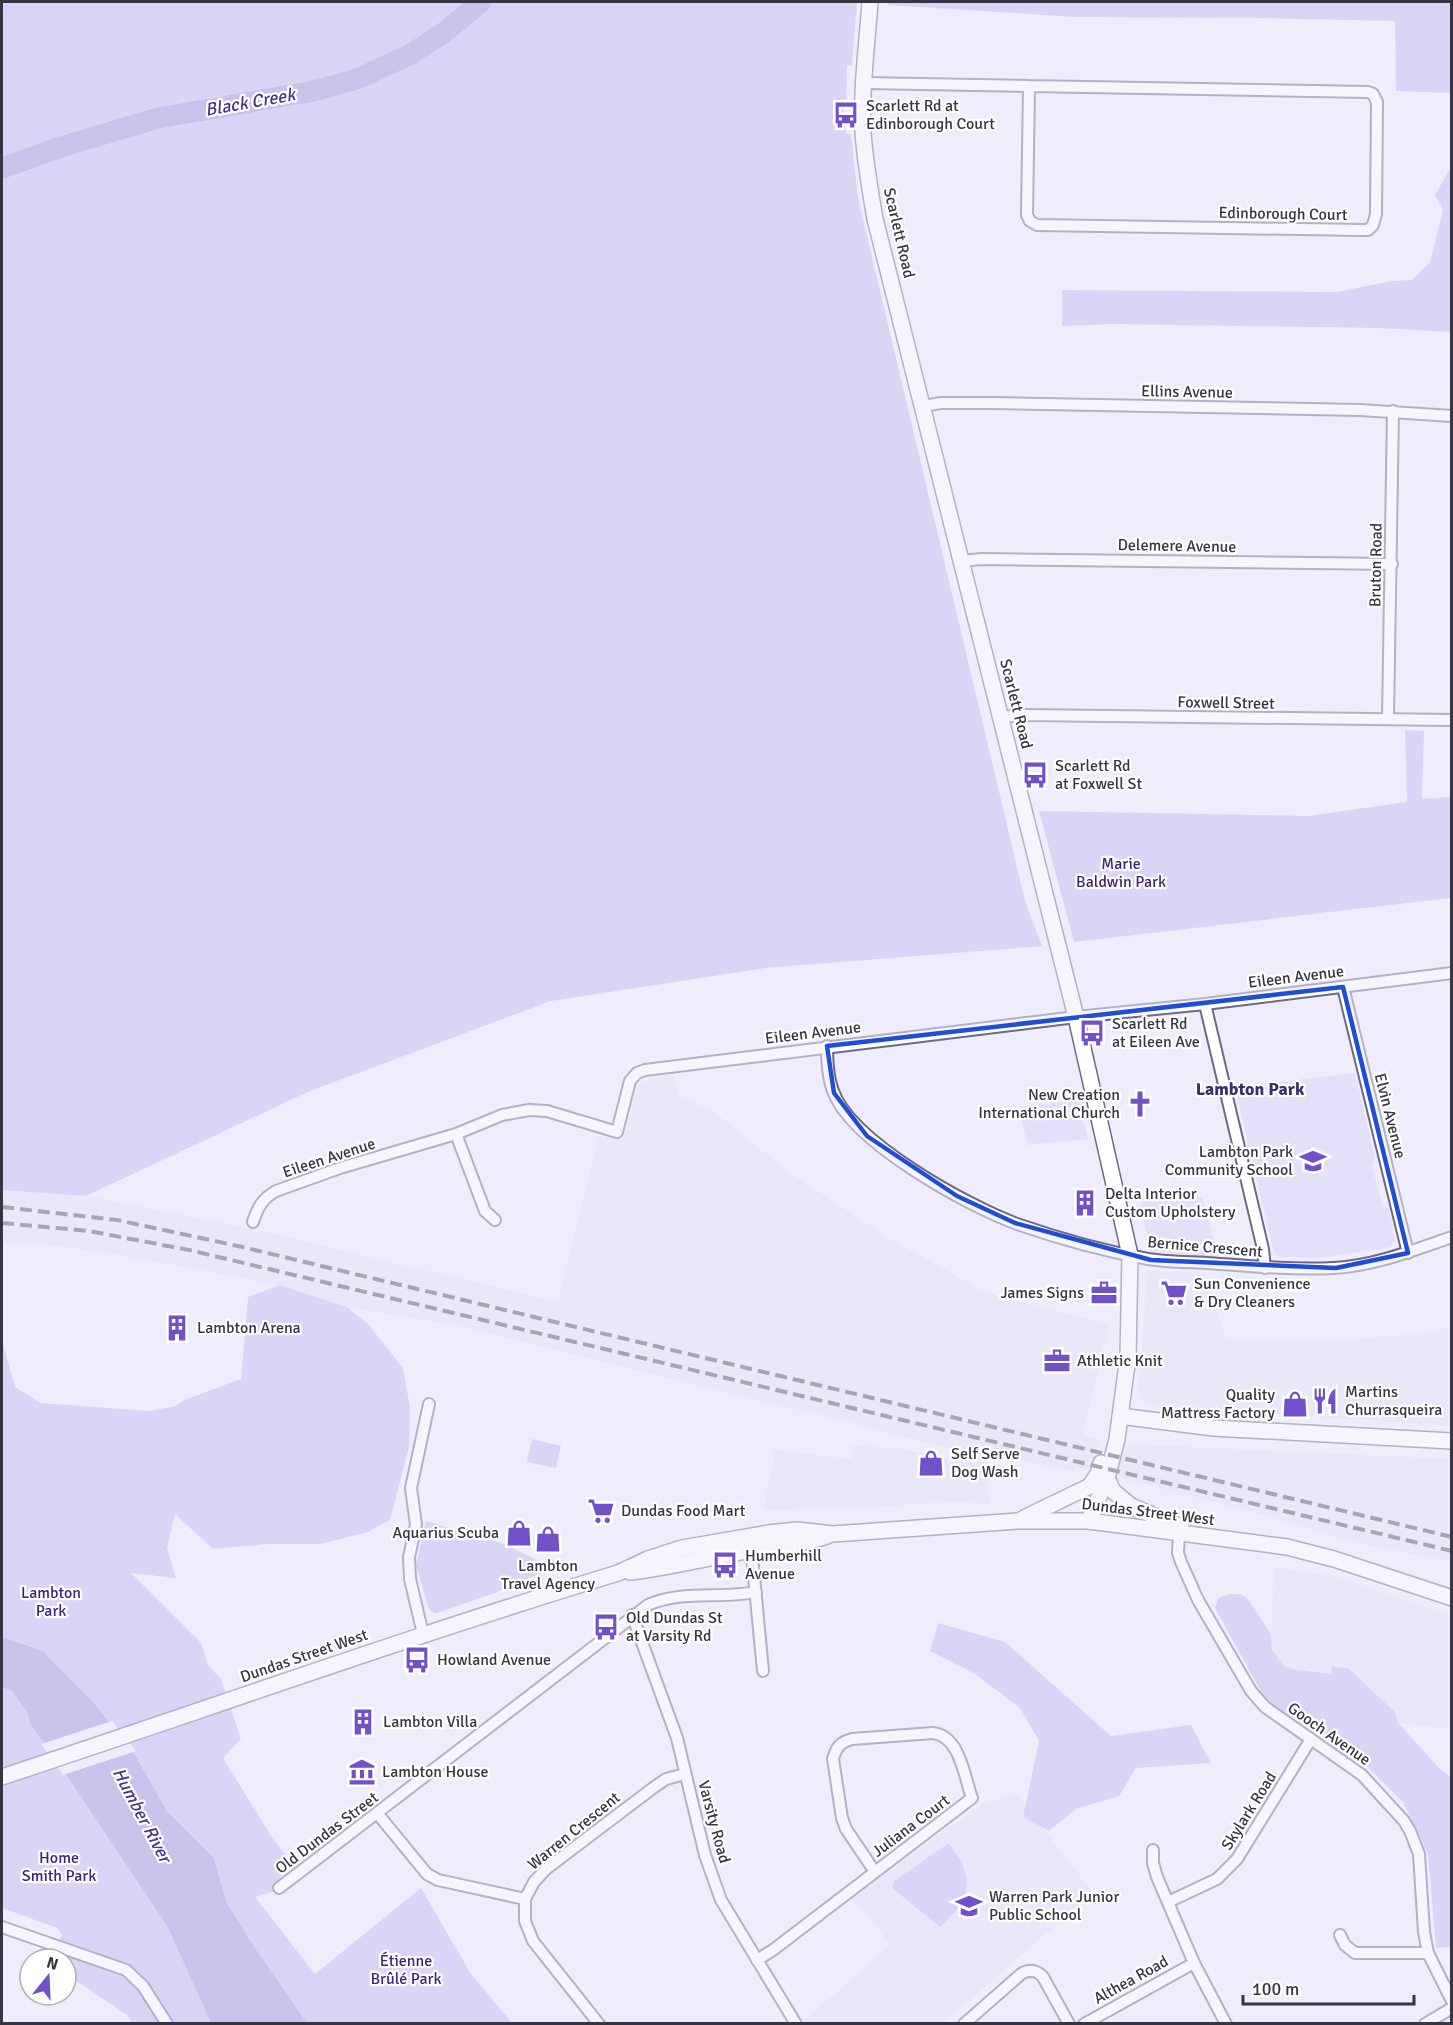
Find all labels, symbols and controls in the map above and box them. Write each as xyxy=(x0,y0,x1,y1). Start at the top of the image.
water label: Black Creek xyxy=(203,83,299,121)
place label: Scarlett Rd at Edinborough Court xyxy=(866,96,995,134)
bus stop icon: Scarlett Rd at Edinborough Court xyxy=(831,100,861,130)
street label: Scarlett Road xyxy=(879,186,919,280)
street label: Edinborough Court xyxy=(1218,203,1348,225)
street label: Ellins Avenue xyxy=(1141,381,1233,403)
street label: Bruton Road xyxy=(1365,523,1387,607)
street label: Delemere Avenue xyxy=(1117,535,1237,557)
street label: Scarlett Road xyxy=(995,657,1037,751)
street label: Foxwell Street xyxy=(1177,692,1275,714)
place label: Scarlett Rd at Foxwell St xyxy=(1055,756,1142,794)
bus stop icon: Scarlett Rd at Foxwell St xyxy=(1020,760,1050,790)
park label: Marie Baldwin Park xyxy=(1076,854,1166,892)
street label: Eileen Avenue xyxy=(1247,961,1345,993)
place label: Scarlett Rd at Eileen Ave xyxy=(1112,1014,1200,1052)
street label: Eileen Avenue xyxy=(764,1017,862,1049)
bus stop icon: Scarlett Rd at Eileen Ave xyxy=(1077,1018,1107,1048)
street label: Elvin Avenue xyxy=(1370,1071,1410,1161)
district label: Lambton Park xyxy=(1196,1078,1305,1100)
place label: New Creation International Church xyxy=(978,1085,1120,1123)
church icon: New Creation International Church xyxy=(1125,1089,1155,1119)
street label: Eileen Avenue xyxy=(280,1134,378,1182)
place label: Lambton Park Community School xyxy=(1165,1142,1293,1180)
school or university icon: Lambton Park Community School xyxy=(1298,1146,1328,1176)
place label: Delta Interior Custom Upholstery xyxy=(1105,1184,1236,1222)
building icon: Delta Interior Custom Upholstery xyxy=(1070,1188,1100,1218)
street label: Bernice Crescent xyxy=(1147,1232,1264,1262)
place label: Sun Convenience & Dry Cleaners xyxy=(1194,1274,1311,1312)
office icon: James Signs xyxy=(1089,1278,1119,1308)
supermarket icon: Sun Convenience & Dry Cleaners xyxy=(1159,1278,1189,1308)
place label: James Signs xyxy=(1000,1283,1084,1303)
building icon: Lambton Arena xyxy=(162,1313,192,1343)
place label: Lambton Arena xyxy=(197,1318,301,1338)
office icon: Athletic Knit xyxy=(1042,1346,1072,1376)
place label: Athletic Knit xyxy=(1077,1351,1163,1371)
place label: Martins Churrasqueira xyxy=(1345,1382,1442,1420)
place label: Quality Mattress Factory xyxy=(1161,1385,1276,1423)
restaurant icon: Martins Churrasqueira xyxy=(1310,1386,1340,1416)
shop icon: Quality Mattress Factory xyxy=(1280,1389,1310,1419)
place label: Self Serve Dog Wash xyxy=(951,1444,1020,1482)
shop icon: Self Serve Dog Wash xyxy=(916,1448,946,1478)
street label: Dundas Street West xyxy=(1080,1494,1216,1530)
supermarket icon: Dundas Food Mart xyxy=(586,1496,616,1526)
place label: Dundas Food Mart xyxy=(621,1501,746,1521)
shop icon: Aquarius Scuba xyxy=(504,1518,534,1548)
place label: Aquarius Scuba xyxy=(392,1523,499,1543)
shop icon: Lambton Travel Agency xyxy=(533,1524,563,1554)
place label: Humberhill Avenue xyxy=(745,1546,822,1584)
bus stop icon: Humberhill Avenue xyxy=(710,1550,740,1580)
place label: Lambton Travel Agency xyxy=(501,1556,595,1594)
park label: Lambton Park xyxy=(21,1583,81,1621)
place label: Old Dundas St at Varsity Rd xyxy=(626,1608,723,1646)
bus stop icon: Old Dundas St at Varsity Rd xyxy=(591,1612,621,1642)
street label: Dundas Street West xyxy=(238,1625,371,1687)
bus stop icon: Howland Avenue xyxy=(402,1645,432,1675)
place label: Howland Avenue xyxy=(437,1650,551,1670)
street label: Gooch Avenue xyxy=(1284,1698,1374,1770)
building icon: Lambton Villa xyxy=(348,1707,378,1737)
place label: Lambton Villa xyxy=(383,1712,477,1732)
museum icon: Lambton House xyxy=(347,1757,377,1787)
place label: Lambton House xyxy=(382,1762,488,1782)
water label: Humber River xyxy=(108,1764,177,1868)
street label: Skylark Road xyxy=(1217,1768,1281,1854)
street label: Varsity Road xyxy=(693,1778,735,1866)
street label: Warren Crescent xyxy=(524,1787,624,1874)
street label: Old Dundas Street xyxy=(272,1788,383,1878)
street label: Juliana Court xyxy=(868,1790,954,1862)
park label: Home Smith Park xyxy=(22,1848,96,1886)
place label: Warren Park Junior Public School xyxy=(989,1887,1119,1925)
school or university icon: Warren Park Junior Public School xyxy=(954,1891,984,1921)
north arrow xyxy=(18,1947,78,2007)
park label: Étienne Brûlé Park xyxy=(371,1951,441,1989)
street label: Althea Road xyxy=(1090,1951,1172,2009)
text: N xyxy=(44,1952,61,1975)
scale bar xyxy=(1243,1968,1414,2006)
text: 100 m xyxy=(1252,1978,1299,2000)

